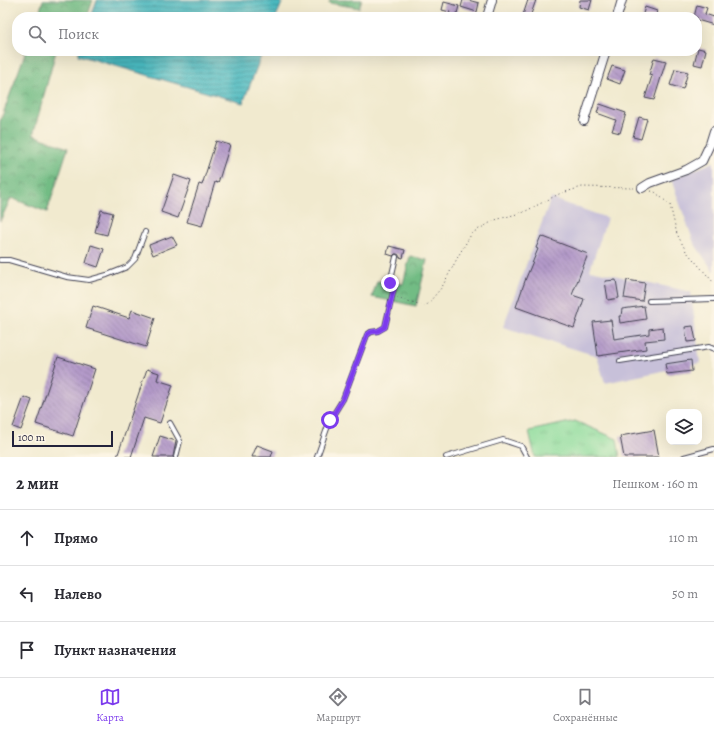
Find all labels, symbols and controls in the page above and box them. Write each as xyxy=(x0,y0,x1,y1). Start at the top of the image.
search box xyxy=(12,12,702,56)
icon: search xyxy=(26,23,48,45)
text: Поиск xyxy=(58,24,99,44)
route end xyxy=(381,274,399,292)
map controls xyxy=(666,409,702,445)
button: layers xyxy=(666,409,702,445)
route start xyxy=(321,411,339,429)
scale bar xyxy=(12,429,113,448)
text: 100 m xyxy=(18,430,45,445)
text: 2 мин xyxy=(16,472,59,495)
text: Пешком · 160 m xyxy=(612,475,698,492)
icon: ahead xyxy=(16,527,38,549)
text: Прямо xyxy=(54,528,98,548)
text: 110 m xyxy=(669,529,698,546)
icon: left xyxy=(16,583,38,605)
text: Налево xyxy=(54,584,102,604)
text: 50 m xyxy=(672,585,698,602)
icon: arrive xyxy=(16,639,38,661)
text: Пункт назначения xyxy=(54,640,176,660)
tab: Карта xyxy=(96,686,124,725)
tab: Маршрут xyxy=(316,686,361,725)
tab: Сохранённые xyxy=(553,686,618,725)

